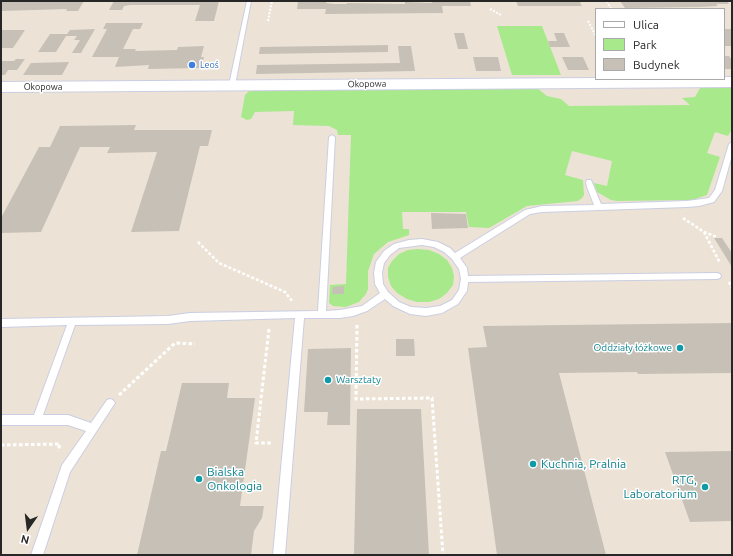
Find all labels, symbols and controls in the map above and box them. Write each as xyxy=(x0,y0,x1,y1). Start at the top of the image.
legend xyxy=(595,8,725,80)
text: Ulica xyxy=(633,18,659,31)
text: Park xyxy=(633,38,657,51)
text: Budynek xyxy=(633,58,680,71)
marker: Leoś xyxy=(187,60,197,70)
place label: Leoś xyxy=(200,60,219,70)
street label: Okopowa xyxy=(348,78,386,90)
street label: Okopowa xyxy=(24,82,62,92)
place label: Oddziały łóżkowe xyxy=(594,342,672,354)
marker: Oddziały łóżkowe xyxy=(675,343,685,353)
place label: Warsztaty xyxy=(336,374,381,386)
marker: Warsztaty xyxy=(323,375,333,385)
place label: Kuchnia, Pralnia xyxy=(541,457,626,471)
marker: Kuchnia, Pralnia xyxy=(528,459,538,469)
place label: Bialska Onkologia xyxy=(207,465,262,493)
place label: RTG, Laboratorium xyxy=(624,473,697,501)
marker: Bialska Onkologia xyxy=(194,474,204,484)
marker: RTG, Laboratorium xyxy=(700,482,710,492)
north arrow xyxy=(8,508,48,548)
text: N xyxy=(20,533,31,546)

